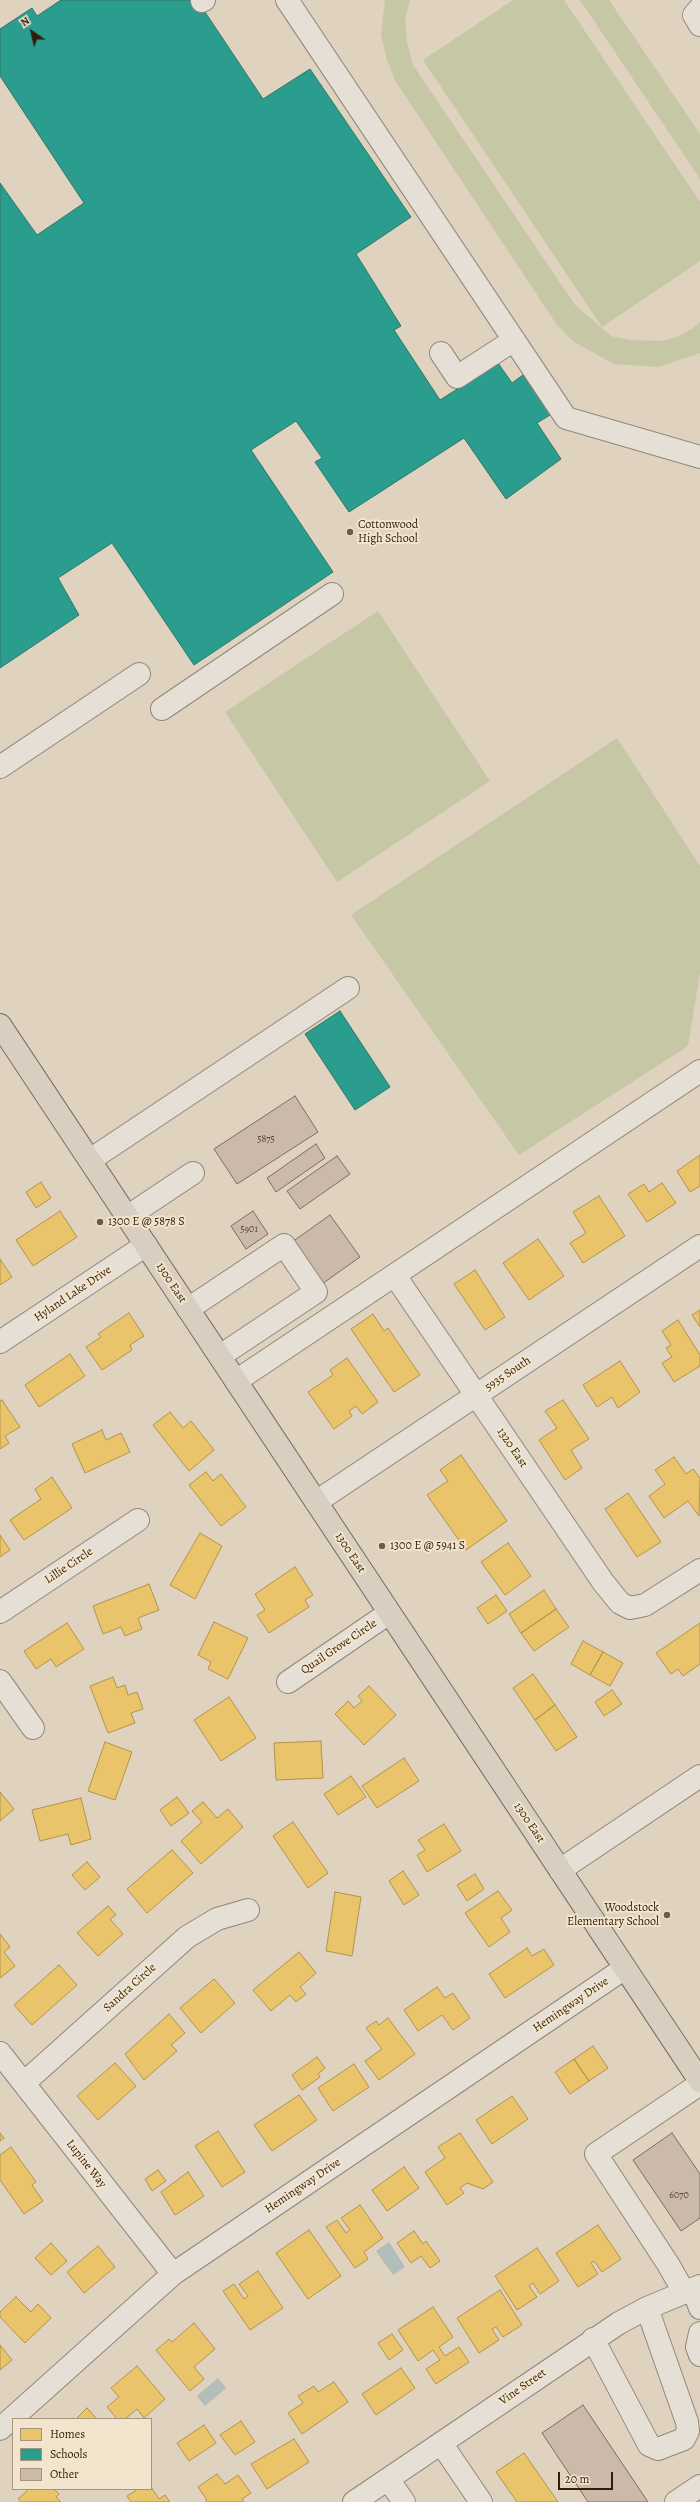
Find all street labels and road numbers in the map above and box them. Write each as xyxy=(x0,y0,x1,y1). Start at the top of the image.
street label: 1300 East xyxy=(153,1260,189,1306)
street label: Hyland Lake Drive xyxy=(32,1263,114,1325)
street label: 5935 South xyxy=(482,1353,534,1395)
street label: 1320 East xyxy=(494,1425,530,1471)
street label: 1300 East xyxy=(332,1530,368,1576)
street label: Lillie Circle xyxy=(42,1545,96,1587)
street label: Quail Grove Circle xyxy=(298,1616,380,1678)
street label: 1300 East xyxy=(510,1800,548,1846)
street label: Sandra Circle xyxy=(101,1961,159,2015)
street label: Hemingway Drive xyxy=(530,1974,612,2036)
street label: Lupine Way xyxy=(63,2137,109,2191)
street label: Hemingway Drive xyxy=(262,2155,344,2217)
street label: Vine Street xyxy=(497,2366,549,2408)

